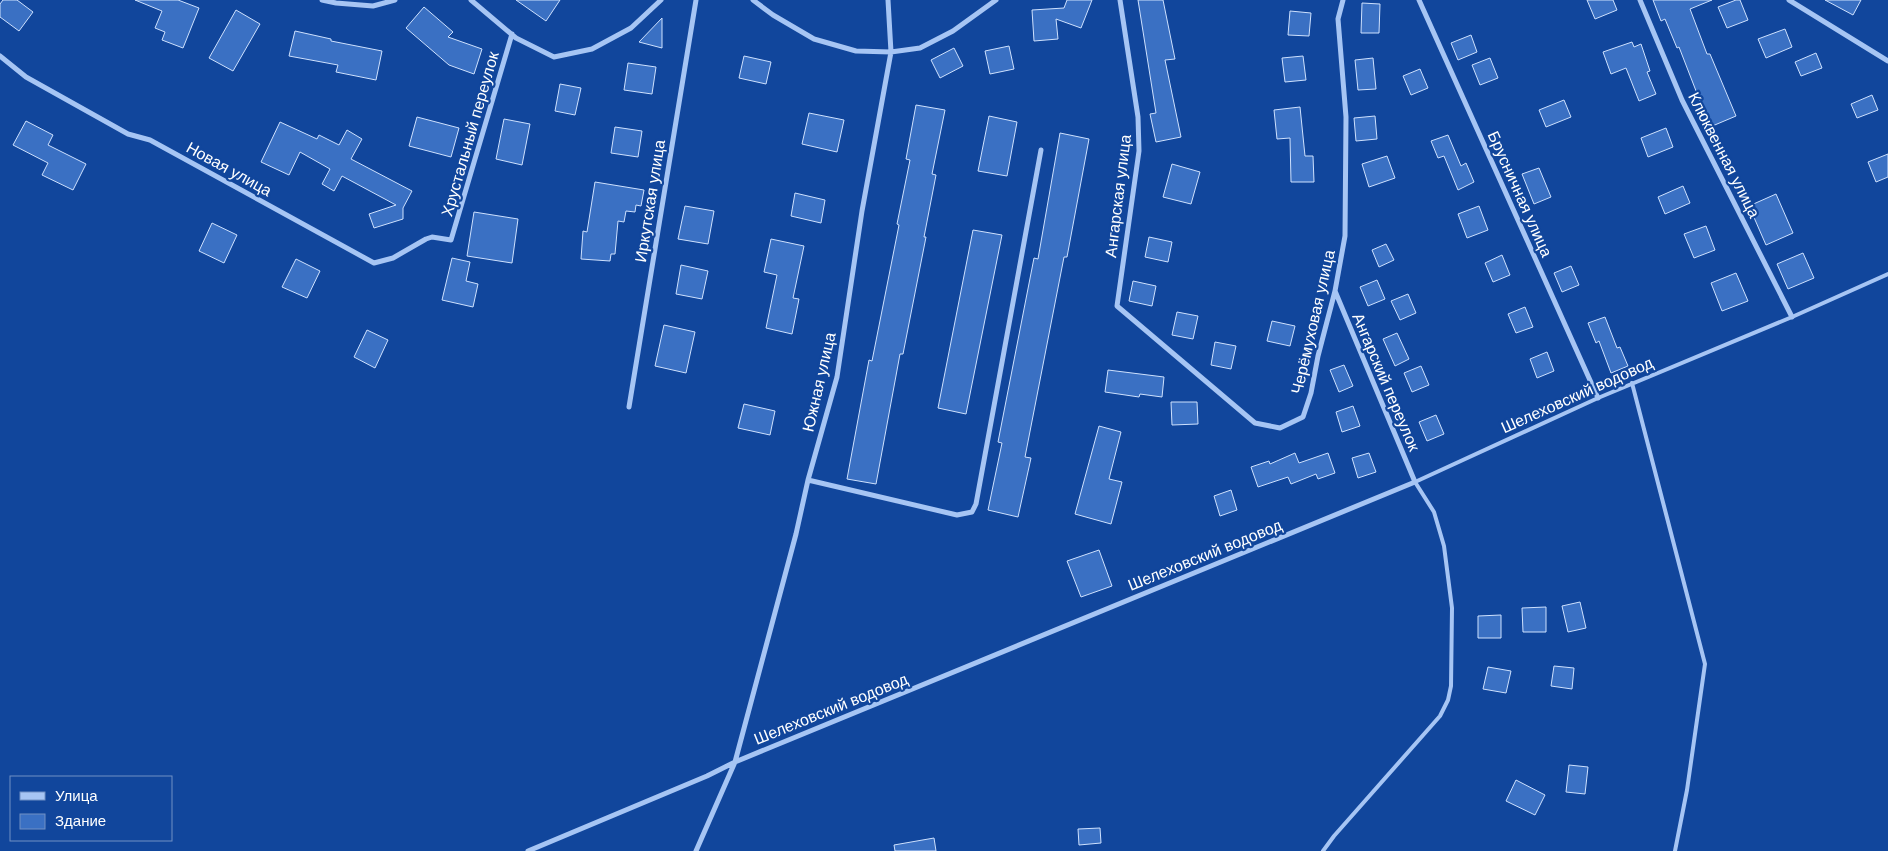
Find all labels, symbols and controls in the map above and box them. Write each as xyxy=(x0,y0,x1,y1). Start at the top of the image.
street label: Хрустальный переулок xyxy=(436,48,504,219)
street label: Клюквенная улица xyxy=(1683,89,1765,221)
street label: Брусничная улица xyxy=(1483,128,1557,260)
street label: Ангарская улица xyxy=(1100,133,1136,259)
street label: Новая улица xyxy=(183,137,276,201)
street label: Иркутская улица xyxy=(630,138,670,264)
street label: Черёмуховая улица xyxy=(1286,248,1340,396)
street label: Ангарский переулок xyxy=(1347,310,1425,455)
street label: Южная улица xyxy=(797,330,841,434)
street label: Шелеховский водовод xyxy=(1498,352,1657,438)
street label: Шелеховский водовод xyxy=(1125,514,1286,596)
street label: Шелеховский водовод xyxy=(751,668,912,750)
legend xyxy=(10,776,172,841)
text: Улица xyxy=(55,786,98,806)
text: Здание xyxy=(55,811,106,831)

